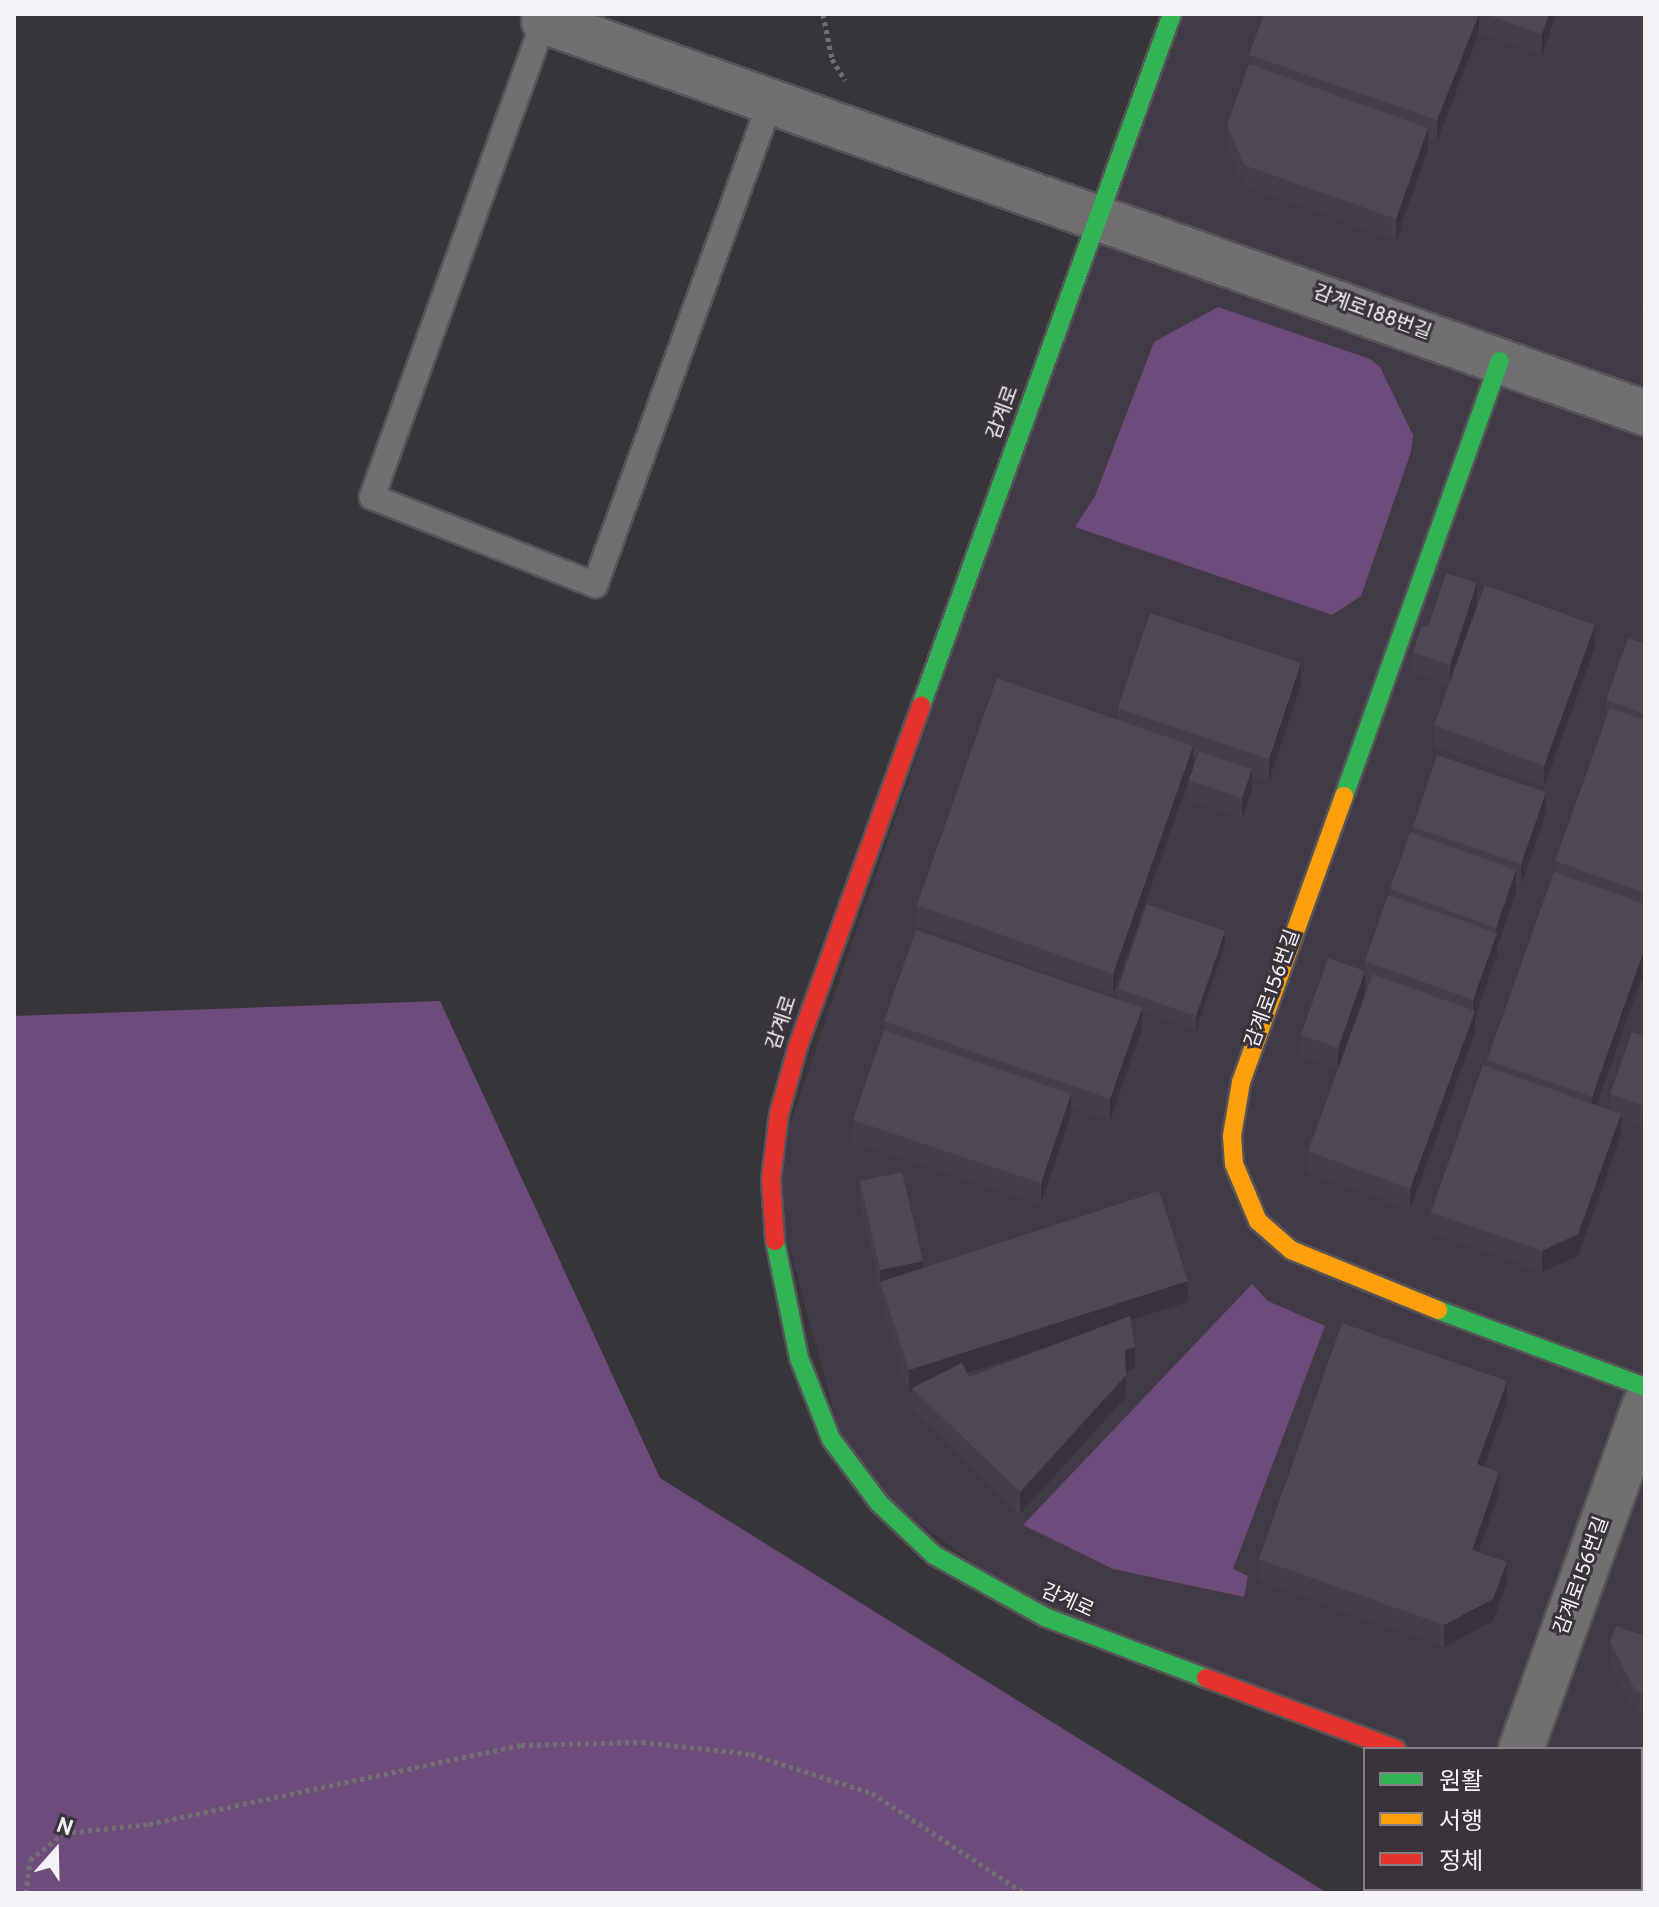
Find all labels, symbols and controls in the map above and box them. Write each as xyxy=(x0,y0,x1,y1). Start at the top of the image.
street label: 감계로188번길 xyxy=(1310,282,1434,346)
street label: 감계로 xyxy=(983,383,1025,443)
street label: 감계로156번길 xyxy=(1242,927,1306,1051)
street label: 감계로 xyxy=(763,993,803,1053)
street label: 감계로156번길 xyxy=(1551,1514,1615,1638)
street label: 감계로 xyxy=(1037,1580,1097,1624)
legend xyxy=(1363,1747,1643,1891)
text: 원활 xyxy=(1439,1768,1483,1798)
text: 서행 xyxy=(1439,1808,1483,1838)
north arrow xyxy=(16,1811,96,1891)
text: N xyxy=(52,1813,76,1843)
text: 정체 xyxy=(1439,1848,1483,1878)

